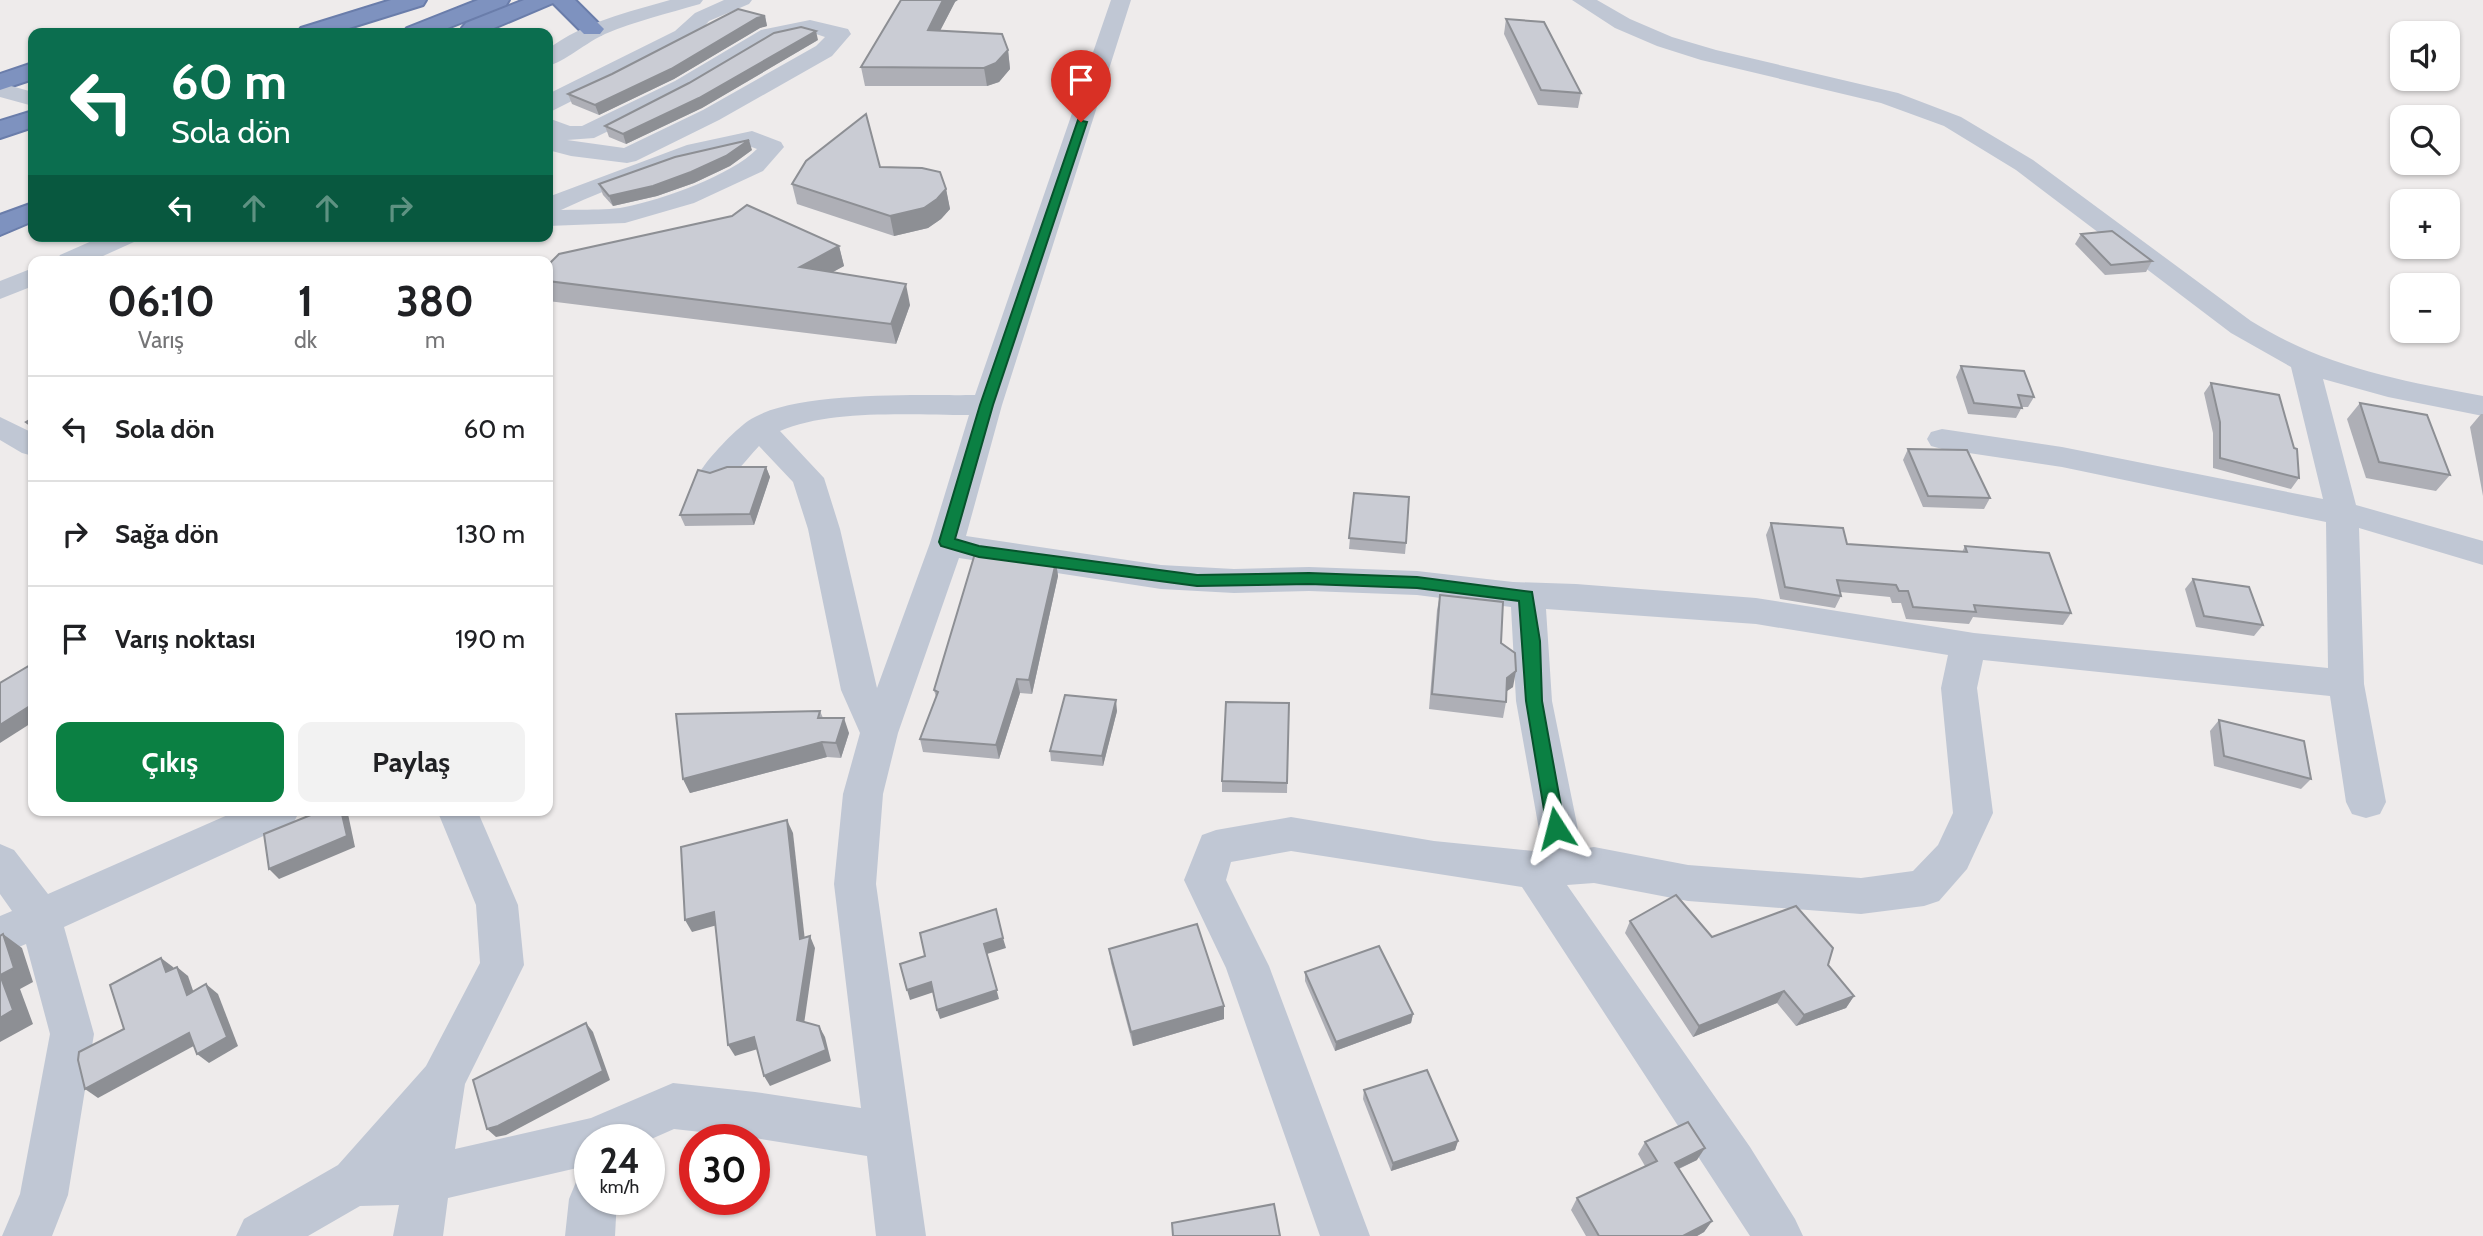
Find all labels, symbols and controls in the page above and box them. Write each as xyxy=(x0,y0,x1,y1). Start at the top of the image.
map controls xyxy=(2390,21,2460,343)
button: sound xyxy=(2390,21,2460,91)
pin xyxy=(1051,50,1111,122)
text: 60 m xyxy=(171,52,287,111)
icon: left xyxy=(56,56,147,147)
icon: arrive xyxy=(1062,61,1100,99)
button: search xyxy=(2390,105,2460,175)
text: Sola dön xyxy=(171,112,291,151)
icon: left xyxy=(162,189,200,227)
icon: ahead xyxy=(235,189,273,227)
icon: ahead xyxy=(308,189,346,227)
icon: right xyxy=(381,189,419,227)
button: + xyxy=(2390,189,2460,259)
button: − xyxy=(2390,273,2460,343)
text: 06:10 xyxy=(107,275,215,327)
text: 1 xyxy=(298,275,313,327)
text: 380 xyxy=(396,275,474,327)
text: Varış xyxy=(138,326,184,354)
text: dk xyxy=(294,326,317,354)
text: m xyxy=(425,326,445,354)
icon: left xyxy=(56,410,94,448)
text: Sola dön xyxy=(115,413,215,445)
text: 60 m xyxy=(463,413,525,445)
icon: right xyxy=(56,515,94,553)
text: Sağa dön xyxy=(115,518,219,550)
text: 130 m xyxy=(456,518,525,550)
icon: arrive xyxy=(56,620,94,658)
text: Varış noktası xyxy=(115,623,256,655)
text: 190 m xyxy=(455,623,525,655)
button: Çıkış xyxy=(56,722,284,802)
button: Paylaş xyxy=(298,722,525,802)
position arrow xyxy=(1519,791,1593,865)
speed limit sign: 30 xyxy=(679,1124,770,1215)
text: 24 xyxy=(599,1139,640,1182)
text: km/h xyxy=(600,1176,639,1198)

